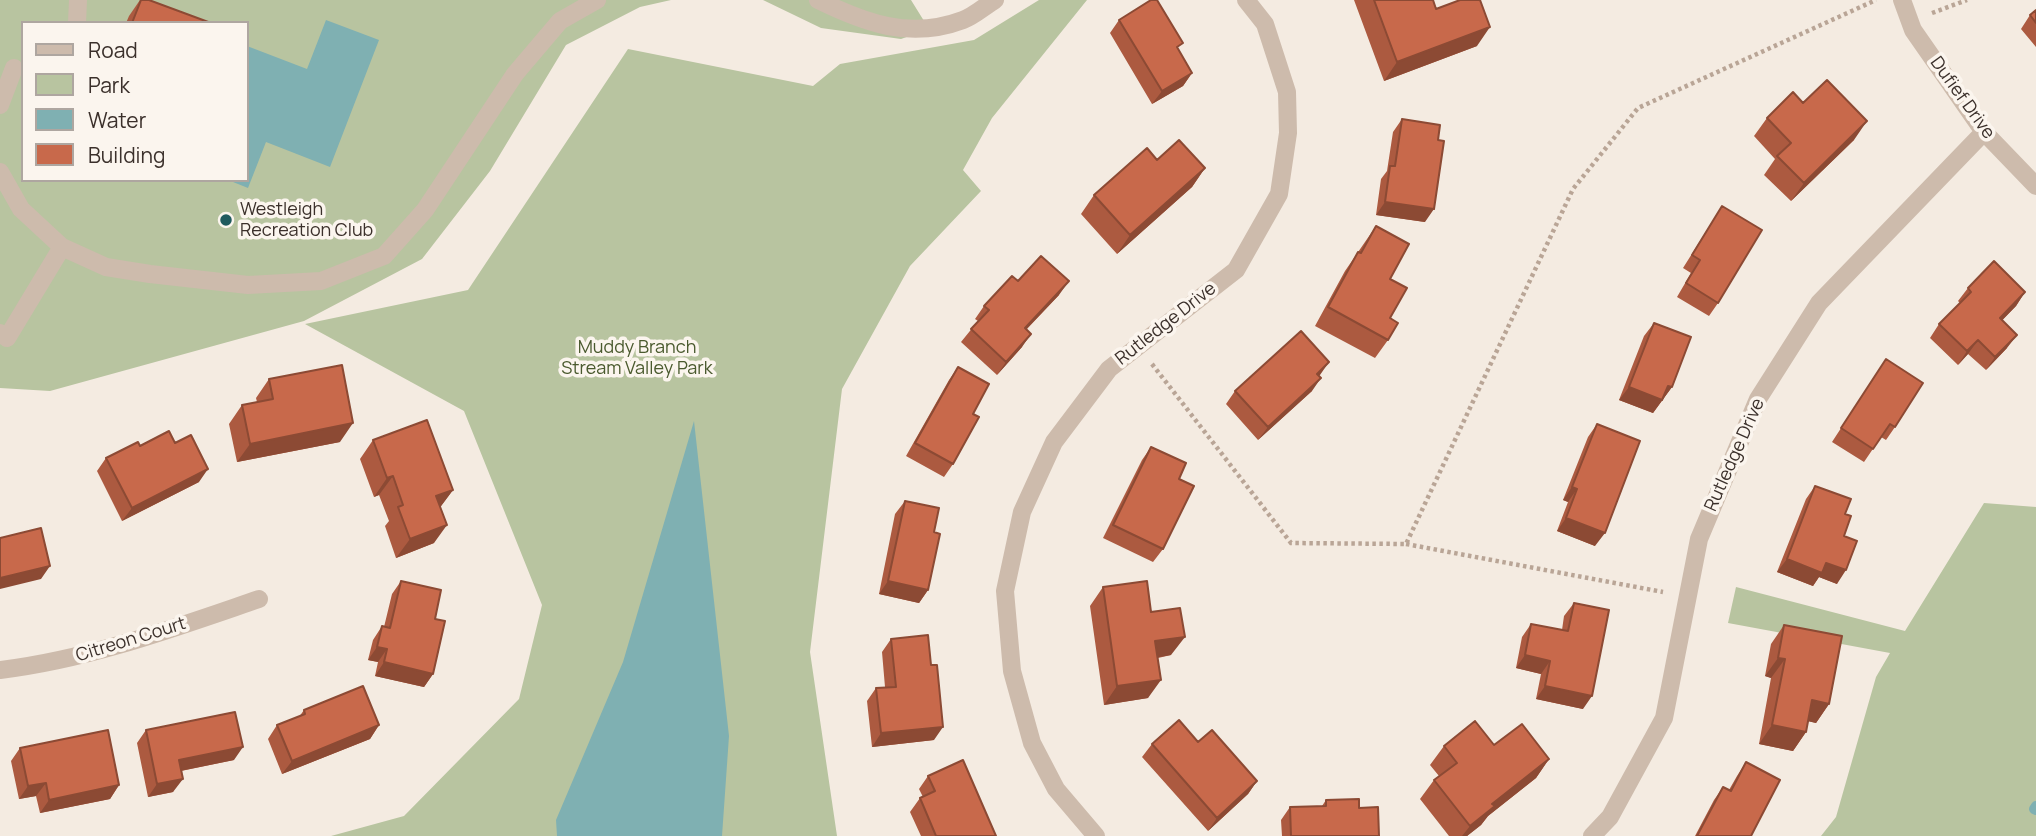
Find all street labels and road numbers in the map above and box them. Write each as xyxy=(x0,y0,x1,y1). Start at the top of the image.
street label: Dufief Drive xyxy=(1925,53,1999,143)
street label: Rutledge Drive xyxy=(1111,278,1221,370)
street label: Rutledge Drive xyxy=(1700,395,1770,515)
street label: Citreon Court xyxy=(73,613,189,667)

